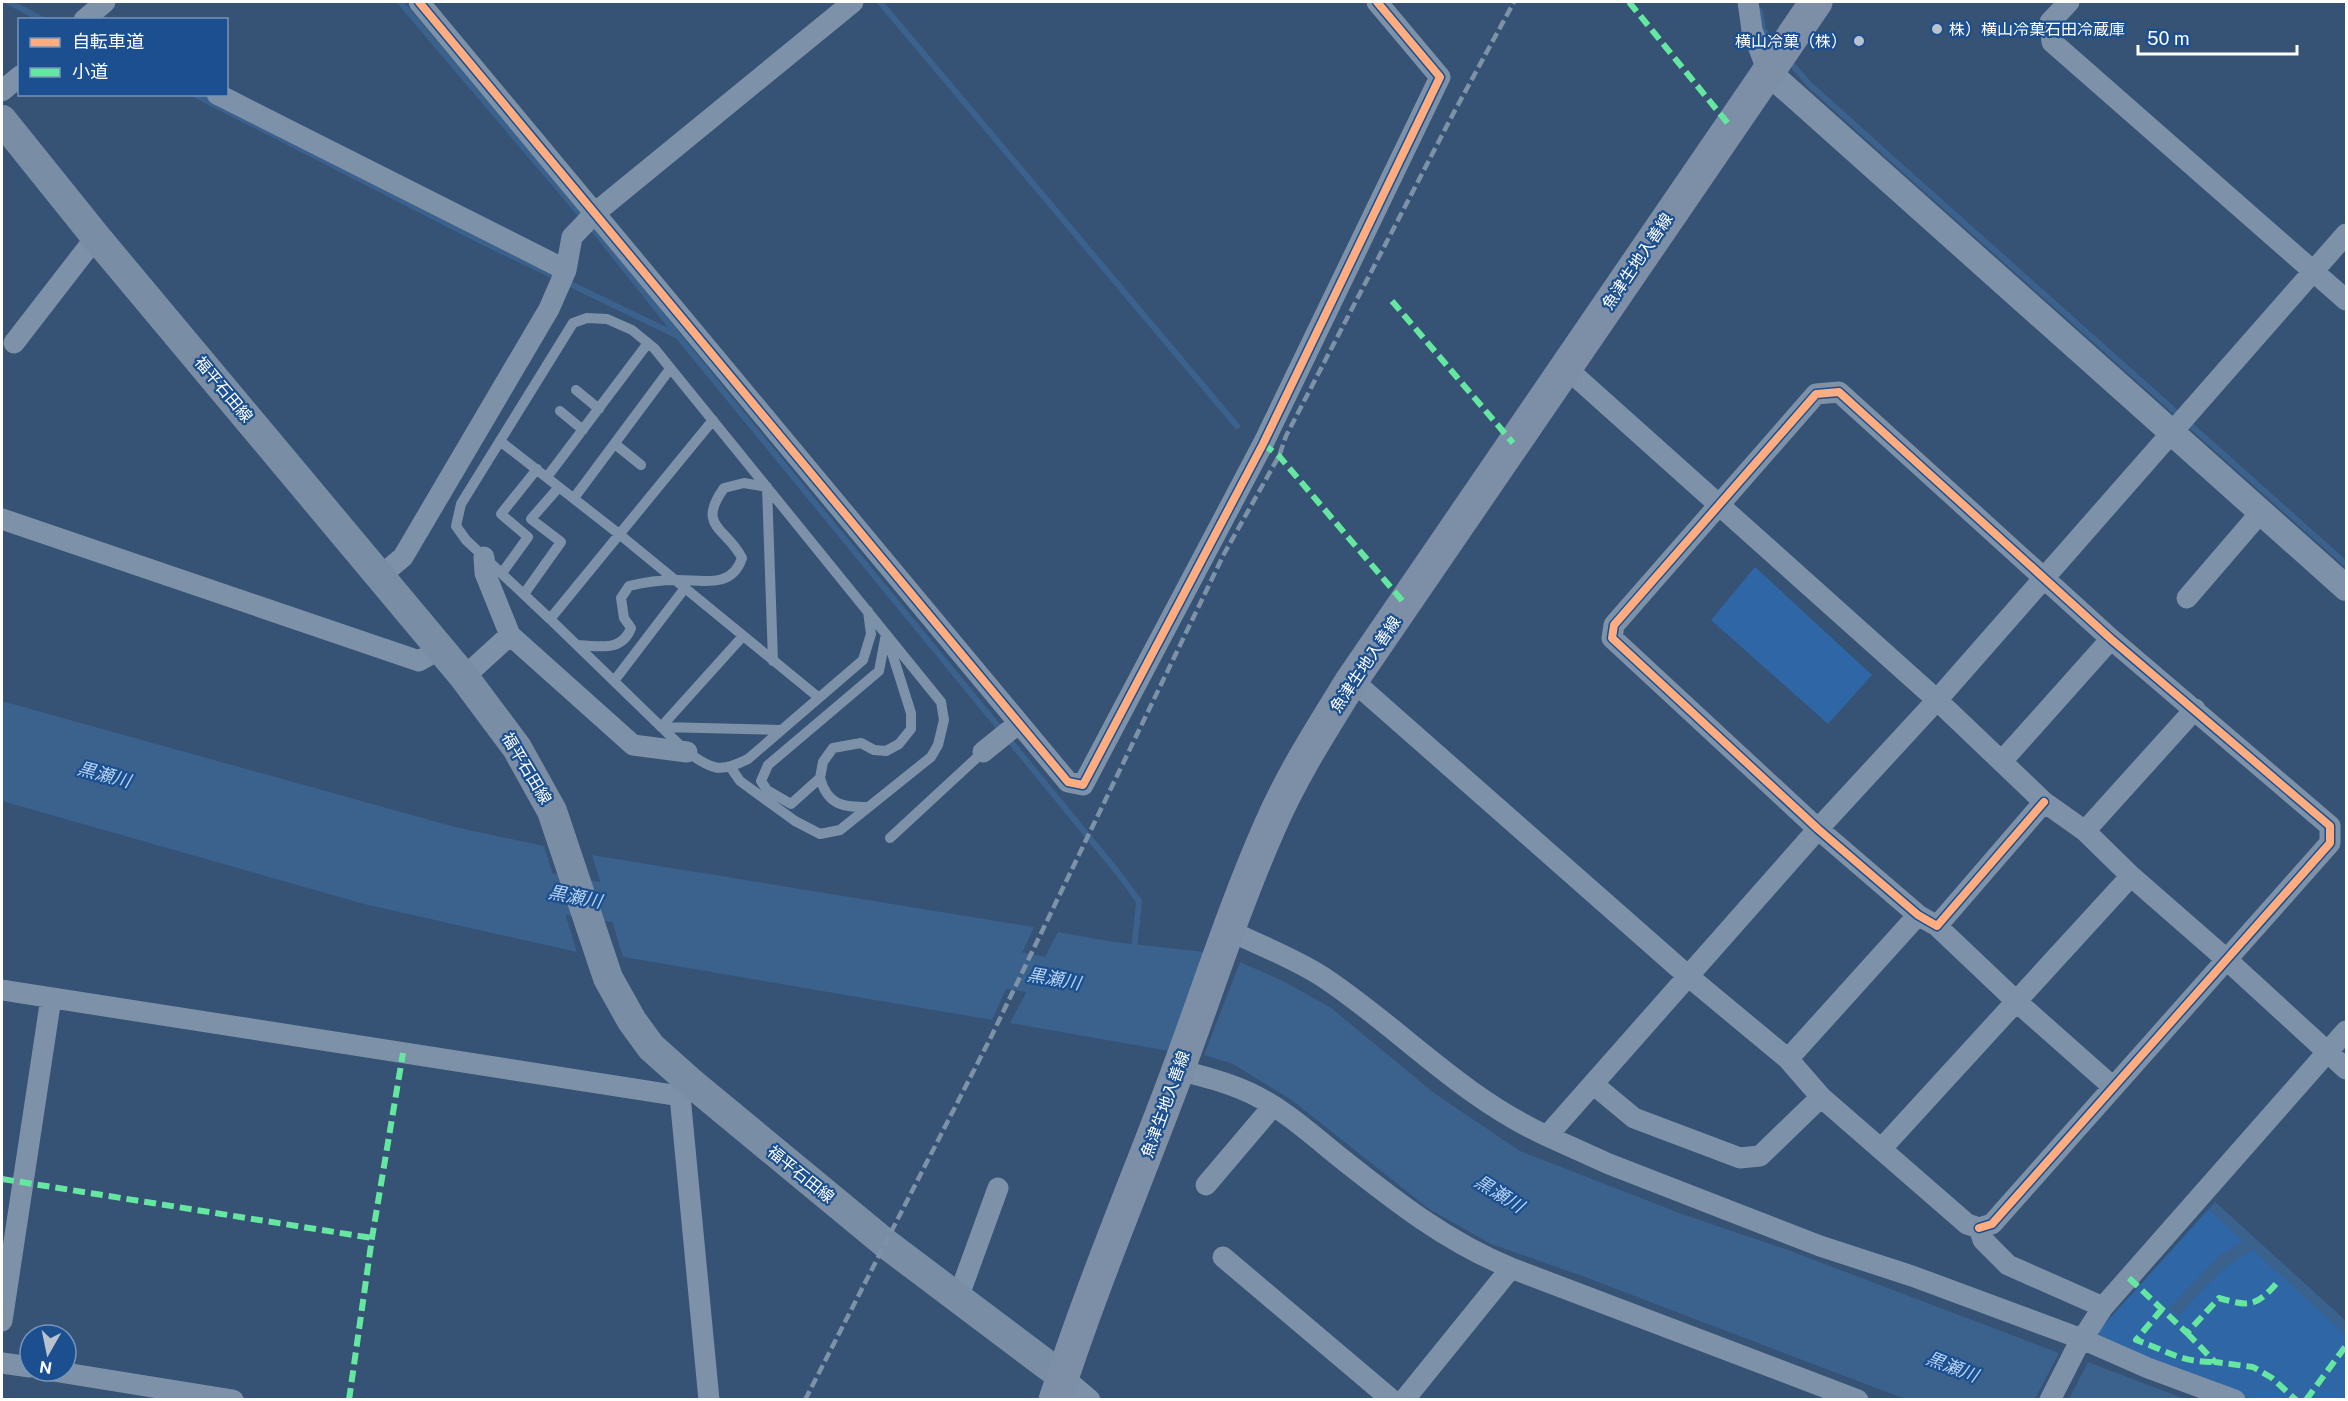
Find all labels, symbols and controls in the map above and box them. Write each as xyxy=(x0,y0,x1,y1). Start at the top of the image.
legend xyxy=(18,18,228,96)
scale bar xyxy=(2138,18,2297,56)
place label: 株）横山冷菓石田冷蔵庫 xyxy=(1949,20,2125,39)
marker: 株）横山冷菓石田冷蔵庫 xyxy=(1930,22,1944,36)
text: 50 m xyxy=(2147,28,2190,49)
text: 自転車道 xyxy=(72,31,144,52)
place label: 横山冷菓（株） xyxy=(1735,32,1847,51)
marker: 横山冷菓（株） xyxy=(1852,34,1866,48)
text: 小道 xyxy=(72,61,108,82)
street label: 魚津生地入善線 xyxy=(1598,210,1677,313)
street label: 福平石田線 xyxy=(191,353,257,426)
street label: 魚津生地入善線 xyxy=(1326,613,1405,716)
street label: 福平石田線 xyxy=(498,729,555,807)
water label: 黒瀬川 xyxy=(75,757,135,792)
water label: 黒瀬川 xyxy=(547,881,606,912)
water label: 黒瀬川 xyxy=(1026,963,1084,994)
street label: 魚津生地入善線 xyxy=(1137,1048,1194,1160)
street label: 福平石田線 xyxy=(764,1142,838,1207)
water label: 黒瀬川 xyxy=(1471,1170,1529,1218)
north arrow xyxy=(18,1323,78,1383)
water label: 黒瀬川 xyxy=(1923,1347,1983,1387)
text: N xyxy=(38,1357,53,1378)

